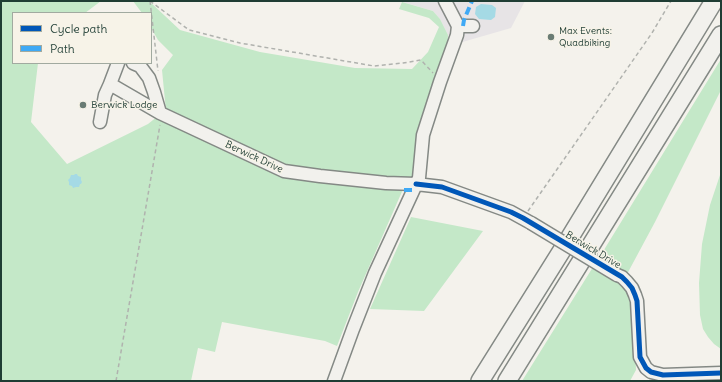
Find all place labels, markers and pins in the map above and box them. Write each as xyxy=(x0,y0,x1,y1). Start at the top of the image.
place label: Max Events: Quadbiking xyxy=(559,25,612,48)
marker: Max Events: Quadbiking xyxy=(546,32,556,42)
place label: Berwick Lodge xyxy=(91,99,157,111)
marker: Berwick Lodge xyxy=(78,100,88,110)

